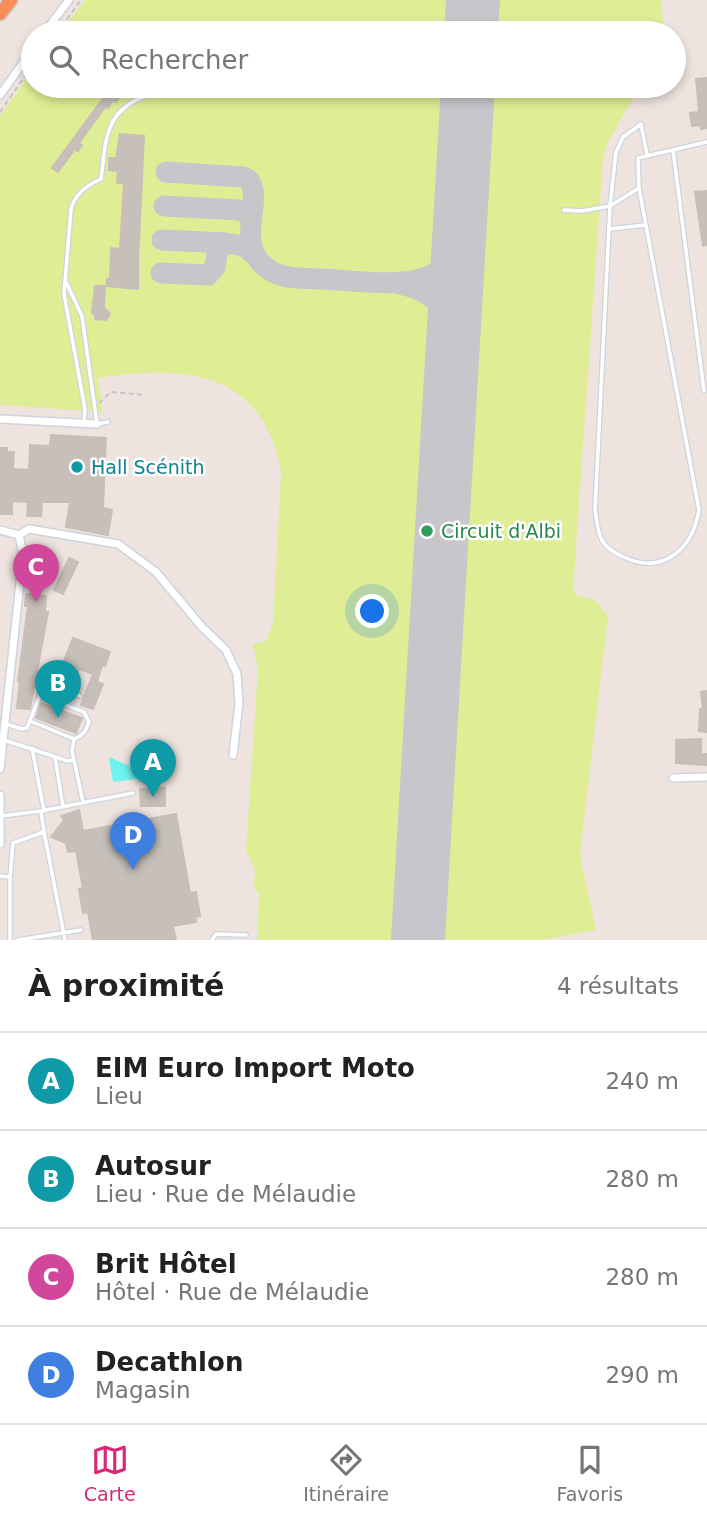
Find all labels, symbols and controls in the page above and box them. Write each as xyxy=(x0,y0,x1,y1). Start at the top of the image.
search box xyxy=(21,21,686,98)
icon: search xyxy=(45,41,83,79)
text: Rechercher xyxy=(101,45,248,75)
place label: Hall Scénith xyxy=(91,456,205,478)
marker: Hall Scénith xyxy=(69,459,85,475)
place label: Circuit d'Albi xyxy=(441,520,561,542)
marker: Circuit d'Albi xyxy=(419,523,435,539)
pin: C xyxy=(13,544,59,602)
your location xyxy=(355,594,389,628)
pin: B xyxy=(35,660,81,718)
pin: A xyxy=(130,739,176,797)
pin: D xyxy=(110,812,156,870)
text: À proximité xyxy=(28,968,224,1003)
text: 4 résultats xyxy=(557,973,679,999)
text: EIM Euro Import Moto xyxy=(95,1053,415,1083)
text: A xyxy=(42,1068,60,1094)
text: 240 m xyxy=(605,1068,679,1094)
text: Lieu xyxy=(95,1083,143,1109)
text: Autosur xyxy=(95,1151,211,1181)
text: B xyxy=(42,1166,60,1192)
text: 280 m xyxy=(605,1166,679,1192)
text: Lieu · Rue de Mélaudie xyxy=(95,1181,356,1207)
text: Brit Hôtel xyxy=(95,1249,237,1279)
text: C xyxy=(43,1264,59,1290)
text: 280 m xyxy=(605,1264,679,1290)
text: Hôtel · Rue de Mélaudie xyxy=(95,1279,369,1305)
text: Decathlon xyxy=(95,1347,243,1377)
text: D xyxy=(41,1362,61,1388)
text: 290 m xyxy=(605,1362,679,1388)
text: Magasin xyxy=(95,1377,191,1403)
tab: Carte xyxy=(84,1441,136,1505)
tab: Itinéraire xyxy=(303,1441,389,1505)
tab: Favoris xyxy=(557,1441,623,1505)

